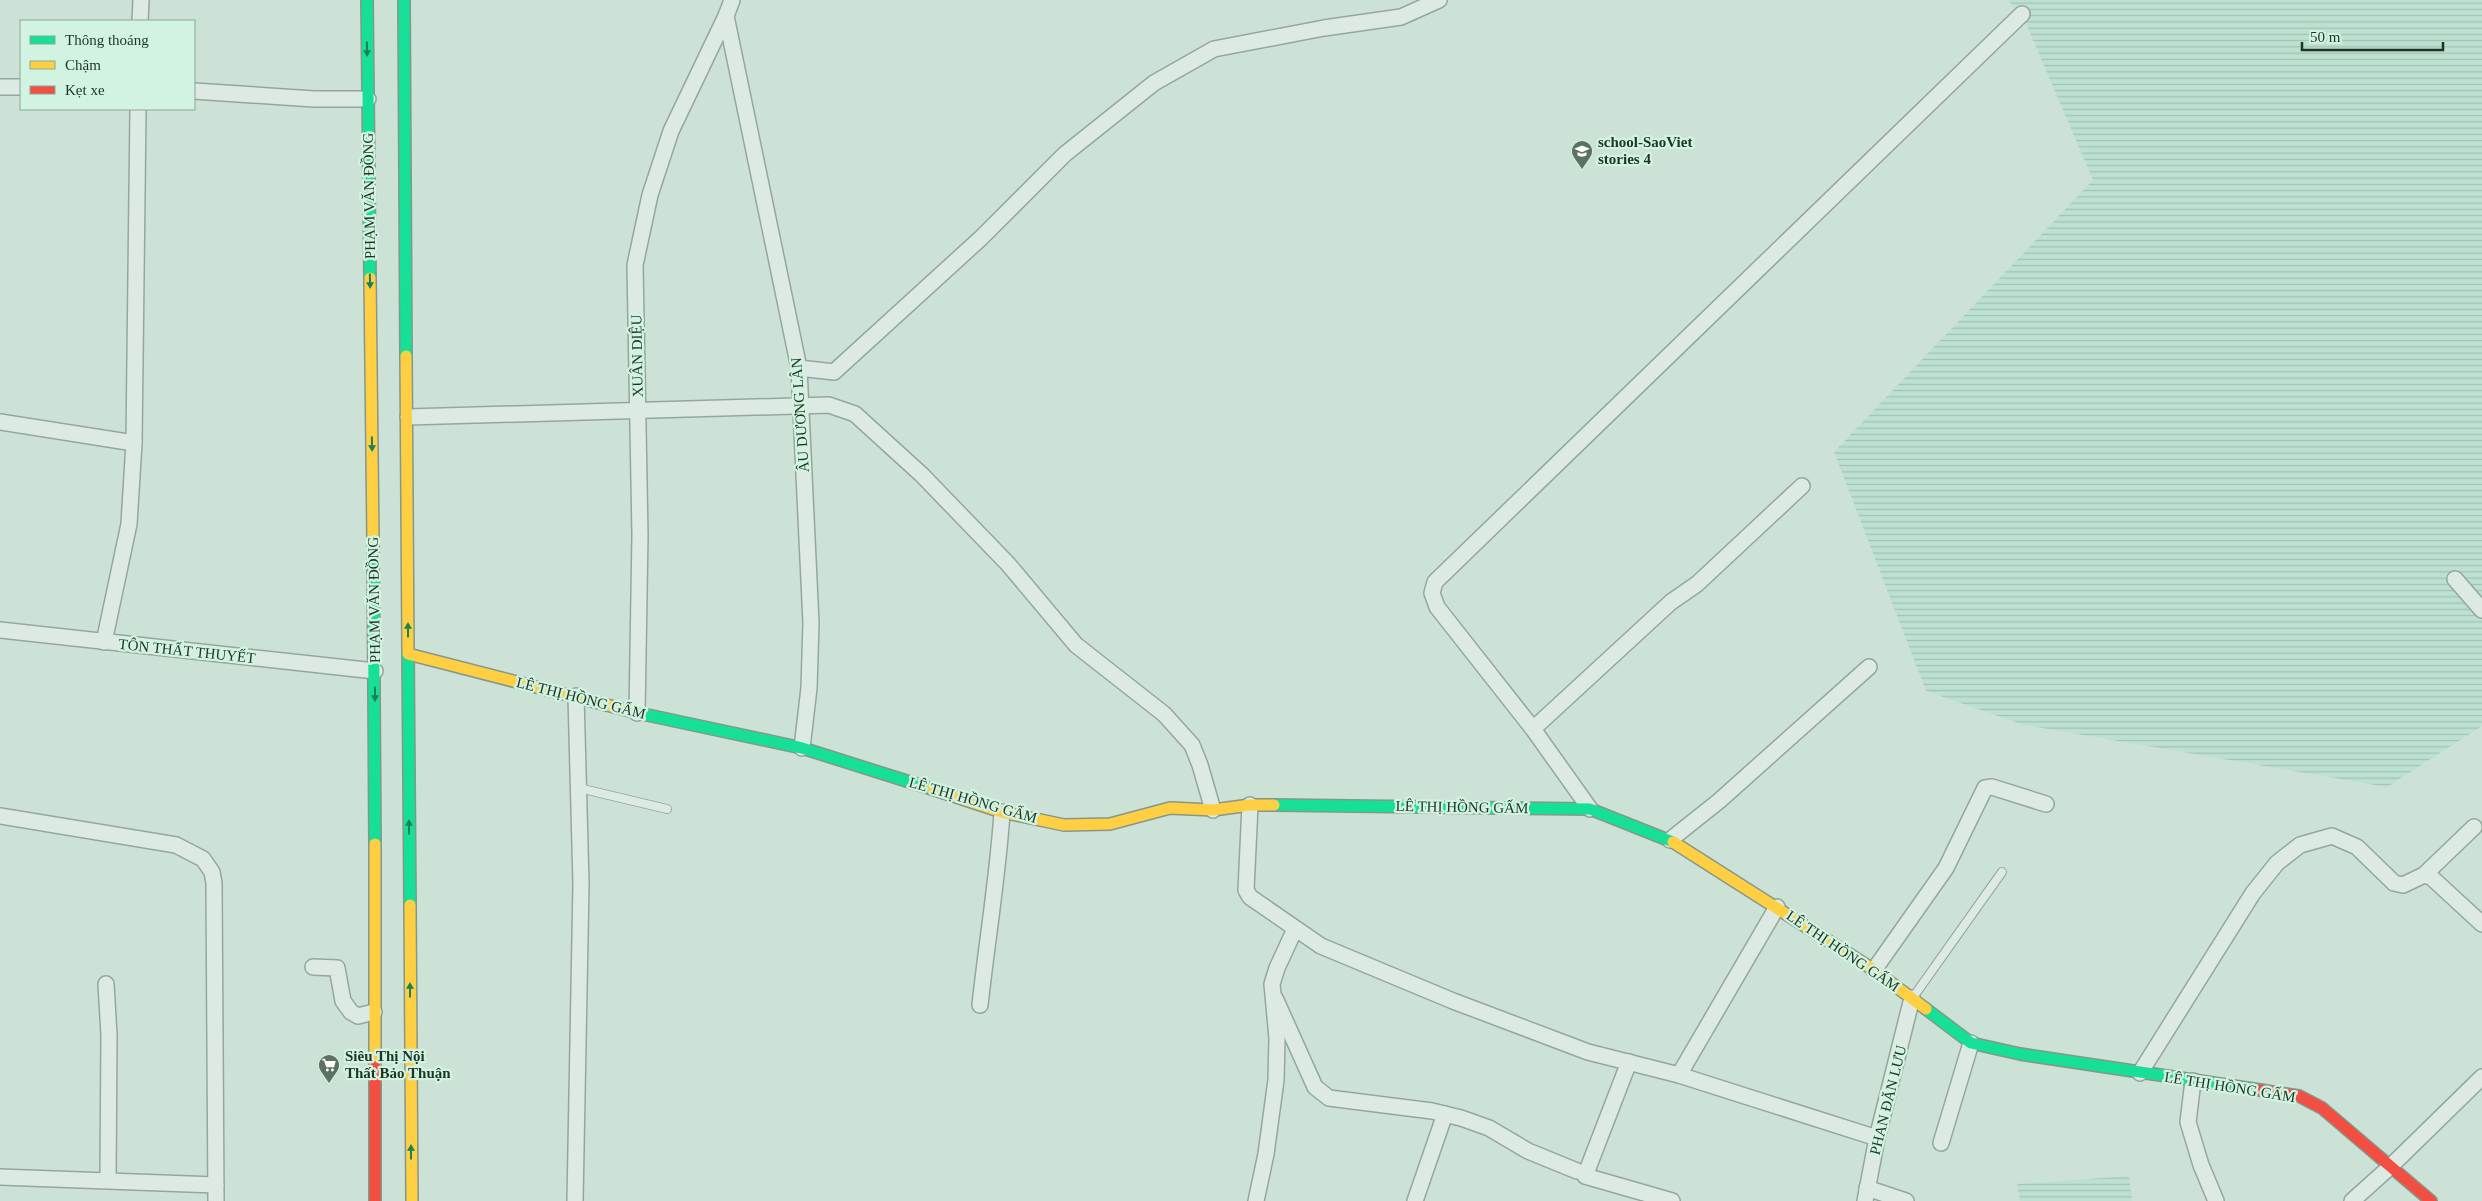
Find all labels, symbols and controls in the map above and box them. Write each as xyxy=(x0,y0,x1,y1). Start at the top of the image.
legend xyxy=(20,20,195,110)
scale bar xyxy=(2302,20,2443,52)
text: 50 m xyxy=(2310,29,2341,45)
text: Thông thoáng xyxy=(65,32,149,48)
one-way arrow xyxy=(363,41,371,57)
text: Chậm xyxy=(65,57,101,73)
text: Kẹt xe xyxy=(65,82,105,98)
street label: PHẠM VĂN ĐỒNG xyxy=(359,133,378,259)
place label: school-SaoViet stories 4 xyxy=(1598,134,1692,167)
school or university icon: school-SaoViet stories 4 xyxy=(1570,139,1594,170)
one-way arrow xyxy=(366,273,374,289)
street label: XUÂN DIỆU xyxy=(628,314,646,398)
street label: ÂU DƯƠNG LÂN xyxy=(788,357,812,473)
one-way arrow xyxy=(368,436,376,452)
street label: PHẠM VĂN ĐỒNG xyxy=(364,537,383,663)
one-way arrow xyxy=(404,622,412,638)
street label: TÔN THẤT THUYẾT xyxy=(118,636,256,666)
street label: LÊ THỊ HỒNG GẤM xyxy=(515,673,648,722)
one-way arrow xyxy=(371,686,379,702)
street label: LÊ THỊ HỒNG GẤM xyxy=(907,773,1039,826)
street label: LÊ THỊ HỒNG GẤM xyxy=(1396,797,1528,816)
one-way arrow xyxy=(405,819,413,835)
street label: LÊ THỊ HỒNG GẤM xyxy=(1784,906,1903,995)
one-way arrow xyxy=(406,982,414,998)
street label: PHAN ĐĂN LƯU xyxy=(1867,1043,1909,1157)
place label: Siêu Thị Nội Thất Bảo Thuận xyxy=(345,1048,451,1081)
supermarket icon: Siêu Thị Nội Thất Bảo Thuận xyxy=(317,1053,341,1084)
street label: LÊ THỊ HỒNG GẤM xyxy=(2163,1068,2297,1105)
one-way arrow xyxy=(407,1144,415,1160)

